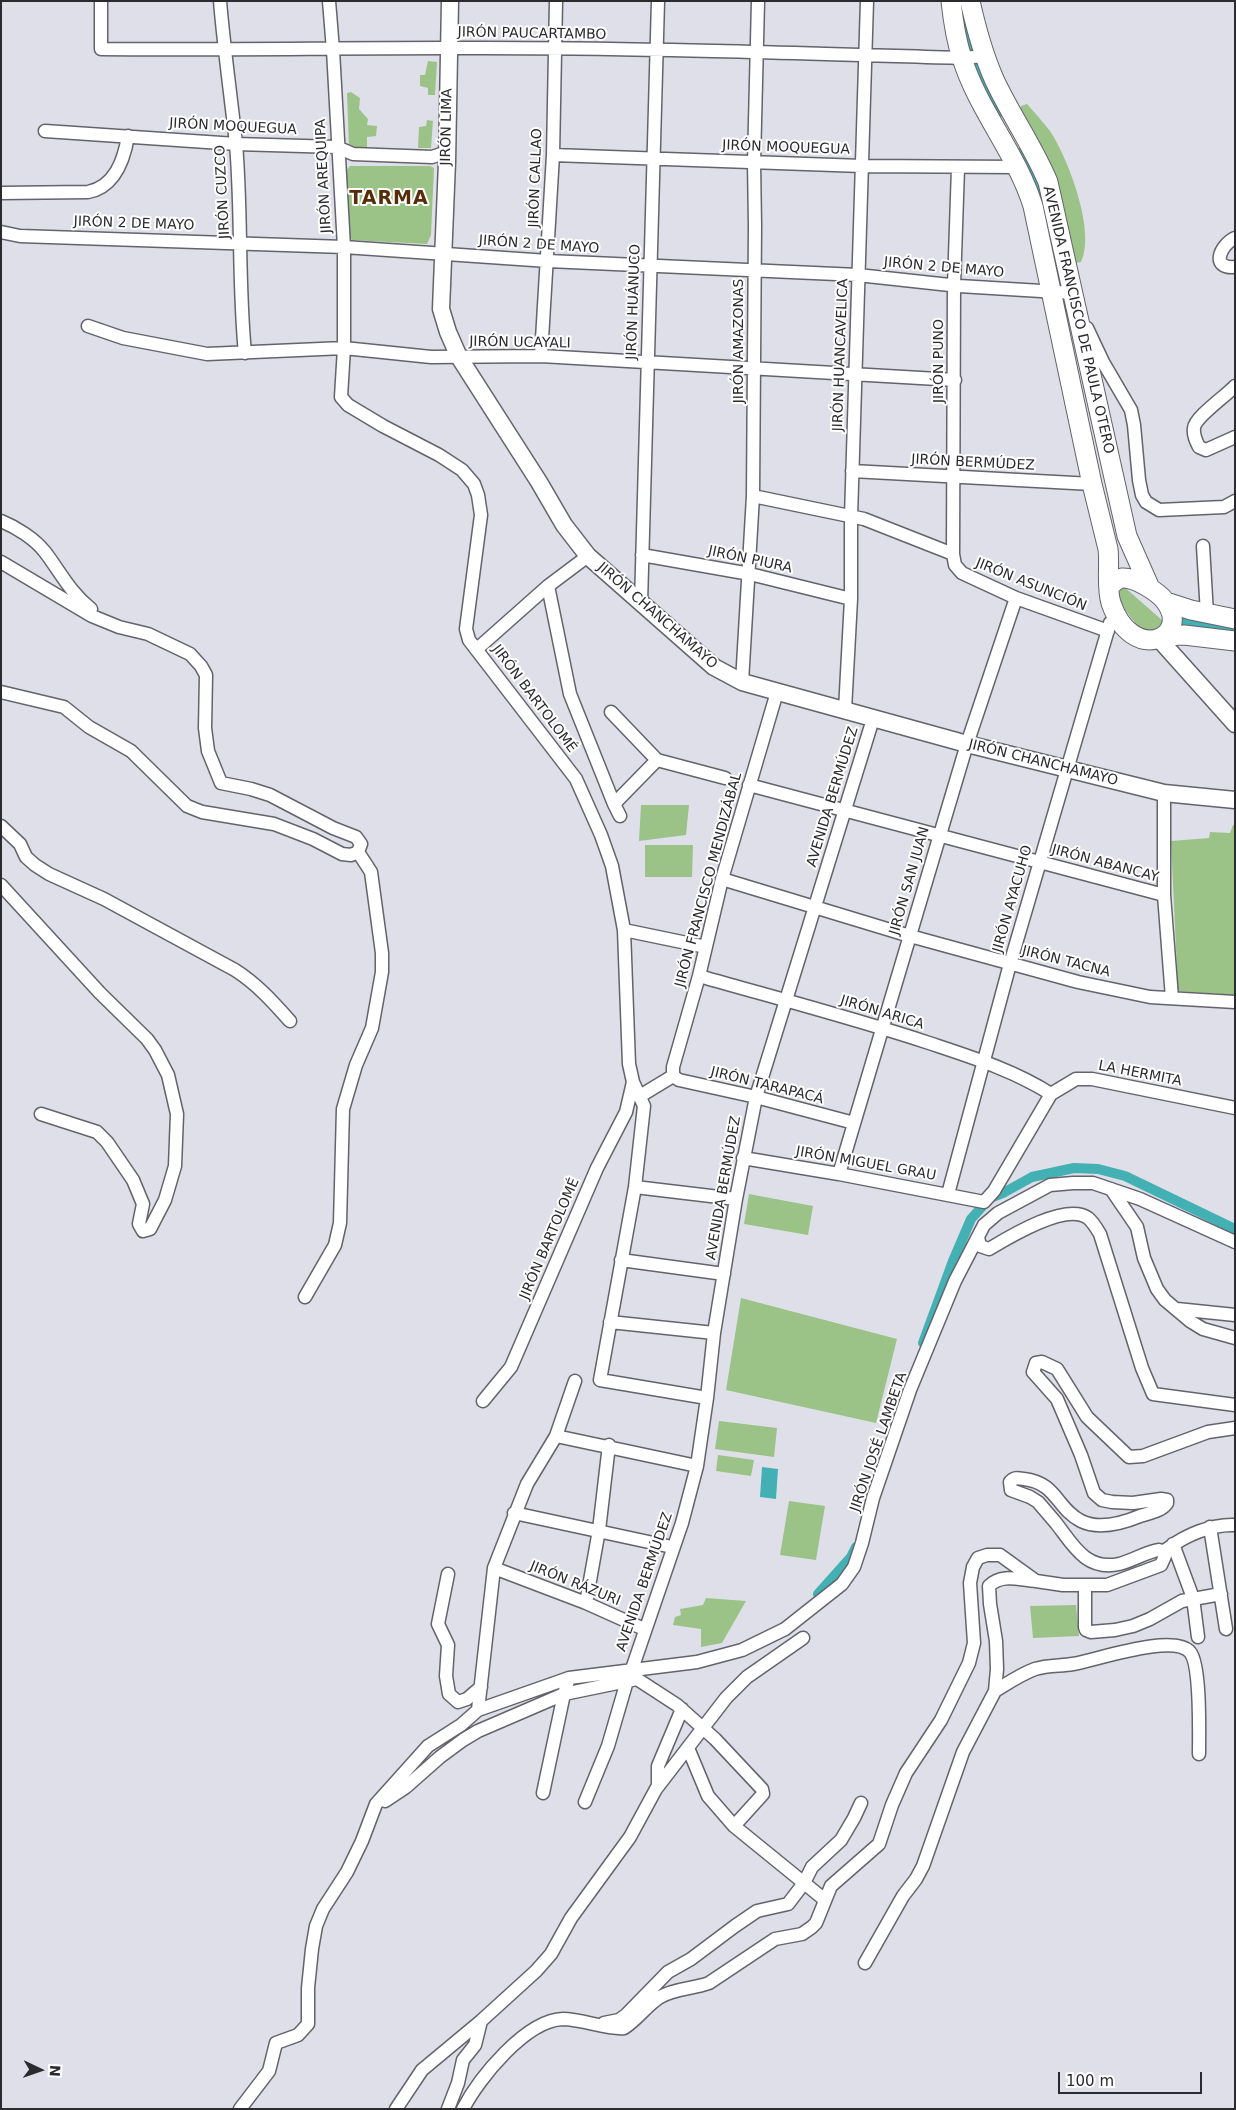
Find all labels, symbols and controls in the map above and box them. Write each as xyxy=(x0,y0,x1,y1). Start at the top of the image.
street label: JIRÓN PAUCARTAMBO xyxy=(457,24,607,44)
street label: JIRÓN LIMA xyxy=(438,88,456,166)
street label: JIRÓN MOQUEGUA xyxy=(169,115,297,139)
street label: JIRÓN AREQUIPA xyxy=(313,118,335,234)
street label: JIRÓN CALLAO xyxy=(526,128,546,228)
street label: JIRÓN MOQUEGUA xyxy=(722,137,850,159)
street label: JIRÓN CUZCO xyxy=(212,145,234,239)
street label: AVENIDA FRANCISCO DE PAULA OTERO xyxy=(1039,184,1117,456)
district label: TARMA xyxy=(349,188,429,210)
street label: JIRÓN 2 DE MAYO xyxy=(73,213,195,235)
street label: JIRÓN 2 DE MAYO xyxy=(478,232,600,258)
street label: JIRÓN HUÁNUCO xyxy=(624,244,644,360)
street label: JIRÓN 2 DE MAYO xyxy=(883,254,1005,282)
street label: JIRÓN HUANCAVELICA xyxy=(830,278,852,432)
street label: JIRÓN AMAZONAS xyxy=(731,279,747,403)
street label: JIRÓN PUNO xyxy=(931,319,947,403)
street label: JIRÓN UCAYALI xyxy=(469,334,571,352)
street label: JIRÓN BERMÚDEZ xyxy=(911,451,1035,475)
street label: JIRÓN PIURA xyxy=(706,543,794,577)
street label: JIRÓN ASUNCIÓN xyxy=(973,555,1089,615)
street label: JIRÓN CHANCHAMAYO xyxy=(594,559,720,673)
street label: JIRÓN BARTOLOMÉ xyxy=(488,642,580,756)
street label: AVENIDA BERMÚDEZ xyxy=(804,725,862,869)
street label: JIRÓN CHANCHAMAYO xyxy=(966,736,1120,790)
street label: JIRÓN FRANCISCO MENDIZÁBAL xyxy=(672,771,746,989)
street label: JIRÓN SAN JUAN xyxy=(886,825,934,937)
street label: JIRÓN ABANCAY xyxy=(1050,842,1160,886)
street label: JIRÓN AYACUHO xyxy=(990,843,1036,955)
street label: JIRÓN TACNA xyxy=(1020,943,1112,981)
street label: JIRÓN ARICA xyxy=(838,992,926,1034)
street label: LA HERMITA xyxy=(1097,1058,1183,1090)
street label: JIRÓN TARAPACÁ xyxy=(709,1064,825,1108)
street label: AVENIDA BERMÚDEZ xyxy=(703,1115,745,1261)
street label: JIRÓN MIGUEL GRAU xyxy=(795,1143,937,1185)
street label: JIRÓN BARTOLOMÉ xyxy=(517,1176,583,1302)
street label: JIRÓN JOSÉ LAMBETA xyxy=(847,1370,911,1514)
street label: AVENIDA BERMÚDEZ xyxy=(613,1510,677,1654)
street label: JIRÓN RÁZURI xyxy=(527,1558,623,1610)
north arrow xyxy=(15,2045,65,2095)
scale bar xyxy=(1061,2062,1205,2094)
text: N xyxy=(47,2065,63,2077)
text: 100 m xyxy=(1066,2072,1114,2090)

